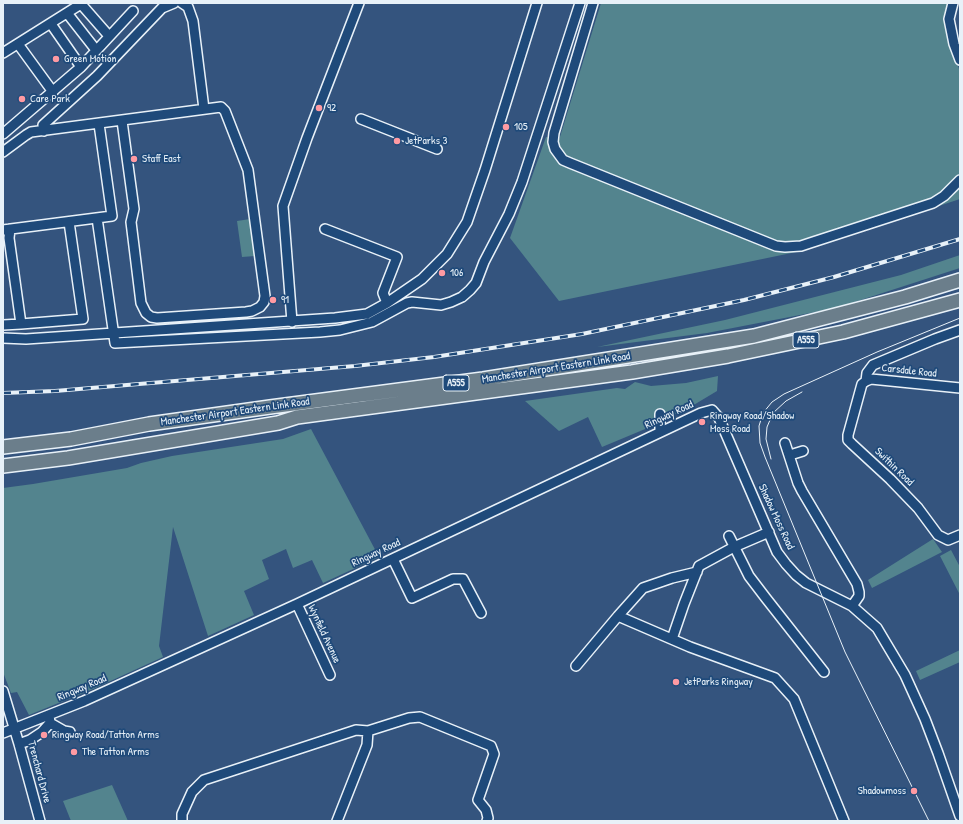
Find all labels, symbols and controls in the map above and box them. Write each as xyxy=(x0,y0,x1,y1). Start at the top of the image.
place label: Green Motion xyxy=(64,52,116,66)
marker: Green Motion xyxy=(51,54,61,64)
place label: Care Park xyxy=(30,92,70,106)
marker: Care Park xyxy=(17,94,27,104)
place label: 92 xyxy=(327,101,336,115)
marker: 92 xyxy=(314,103,324,113)
place label: 105 xyxy=(514,120,528,134)
marker: 105 xyxy=(501,122,511,132)
place label: JetParks 3 xyxy=(405,134,447,148)
marker: JetParks 3 xyxy=(392,136,402,146)
place label: Staff East xyxy=(142,152,181,166)
marker: Staff East xyxy=(129,154,139,164)
place label: 106 xyxy=(450,266,463,280)
marker: 106 xyxy=(437,268,447,278)
place label: 91 xyxy=(281,293,289,307)
marker: 91 xyxy=(268,295,278,305)
road number: A555 xyxy=(793,332,819,348)
street label: Manchester Airport Eastern Link Road xyxy=(481,350,631,386)
street label: Carsdale Road xyxy=(881,362,937,380)
road number: A555 xyxy=(443,375,469,391)
street label: Manchester Airport Eastern Link Road xyxy=(160,395,310,429)
street label: Ringway Road xyxy=(643,398,695,432)
place label: Ringway Road/Shadow Moss Road xyxy=(710,409,794,435)
marker: Ringway Road/Shadow Moss Road xyxy=(697,417,707,427)
street label: Swithin Road xyxy=(872,445,916,489)
street label: Shadow Moss Road xyxy=(755,482,797,552)
street label: Ringway Road xyxy=(350,536,402,570)
street label: Wynfield Avenue xyxy=(305,603,343,665)
street label: Ringway Road xyxy=(56,672,108,704)
place label: JetParks Ringway xyxy=(684,675,753,689)
marker: JetParks Ringway xyxy=(671,677,681,687)
place label: Ringway Road/Tatton Arms xyxy=(52,728,159,742)
marker: Ringway Road/Tatton Arms xyxy=(39,730,49,740)
street label: Trenchard Drive xyxy=(24,740,54,804)
place label: The Tatton Arms xyxy=(82,745,149,759)
marker: The Tatton Arms xyxy=(69,747,79,757)
place label: Shadowmoss xyxy=(858,784,906,798)
marker: Shadowmoss xyxy=(909,786,919,796)

